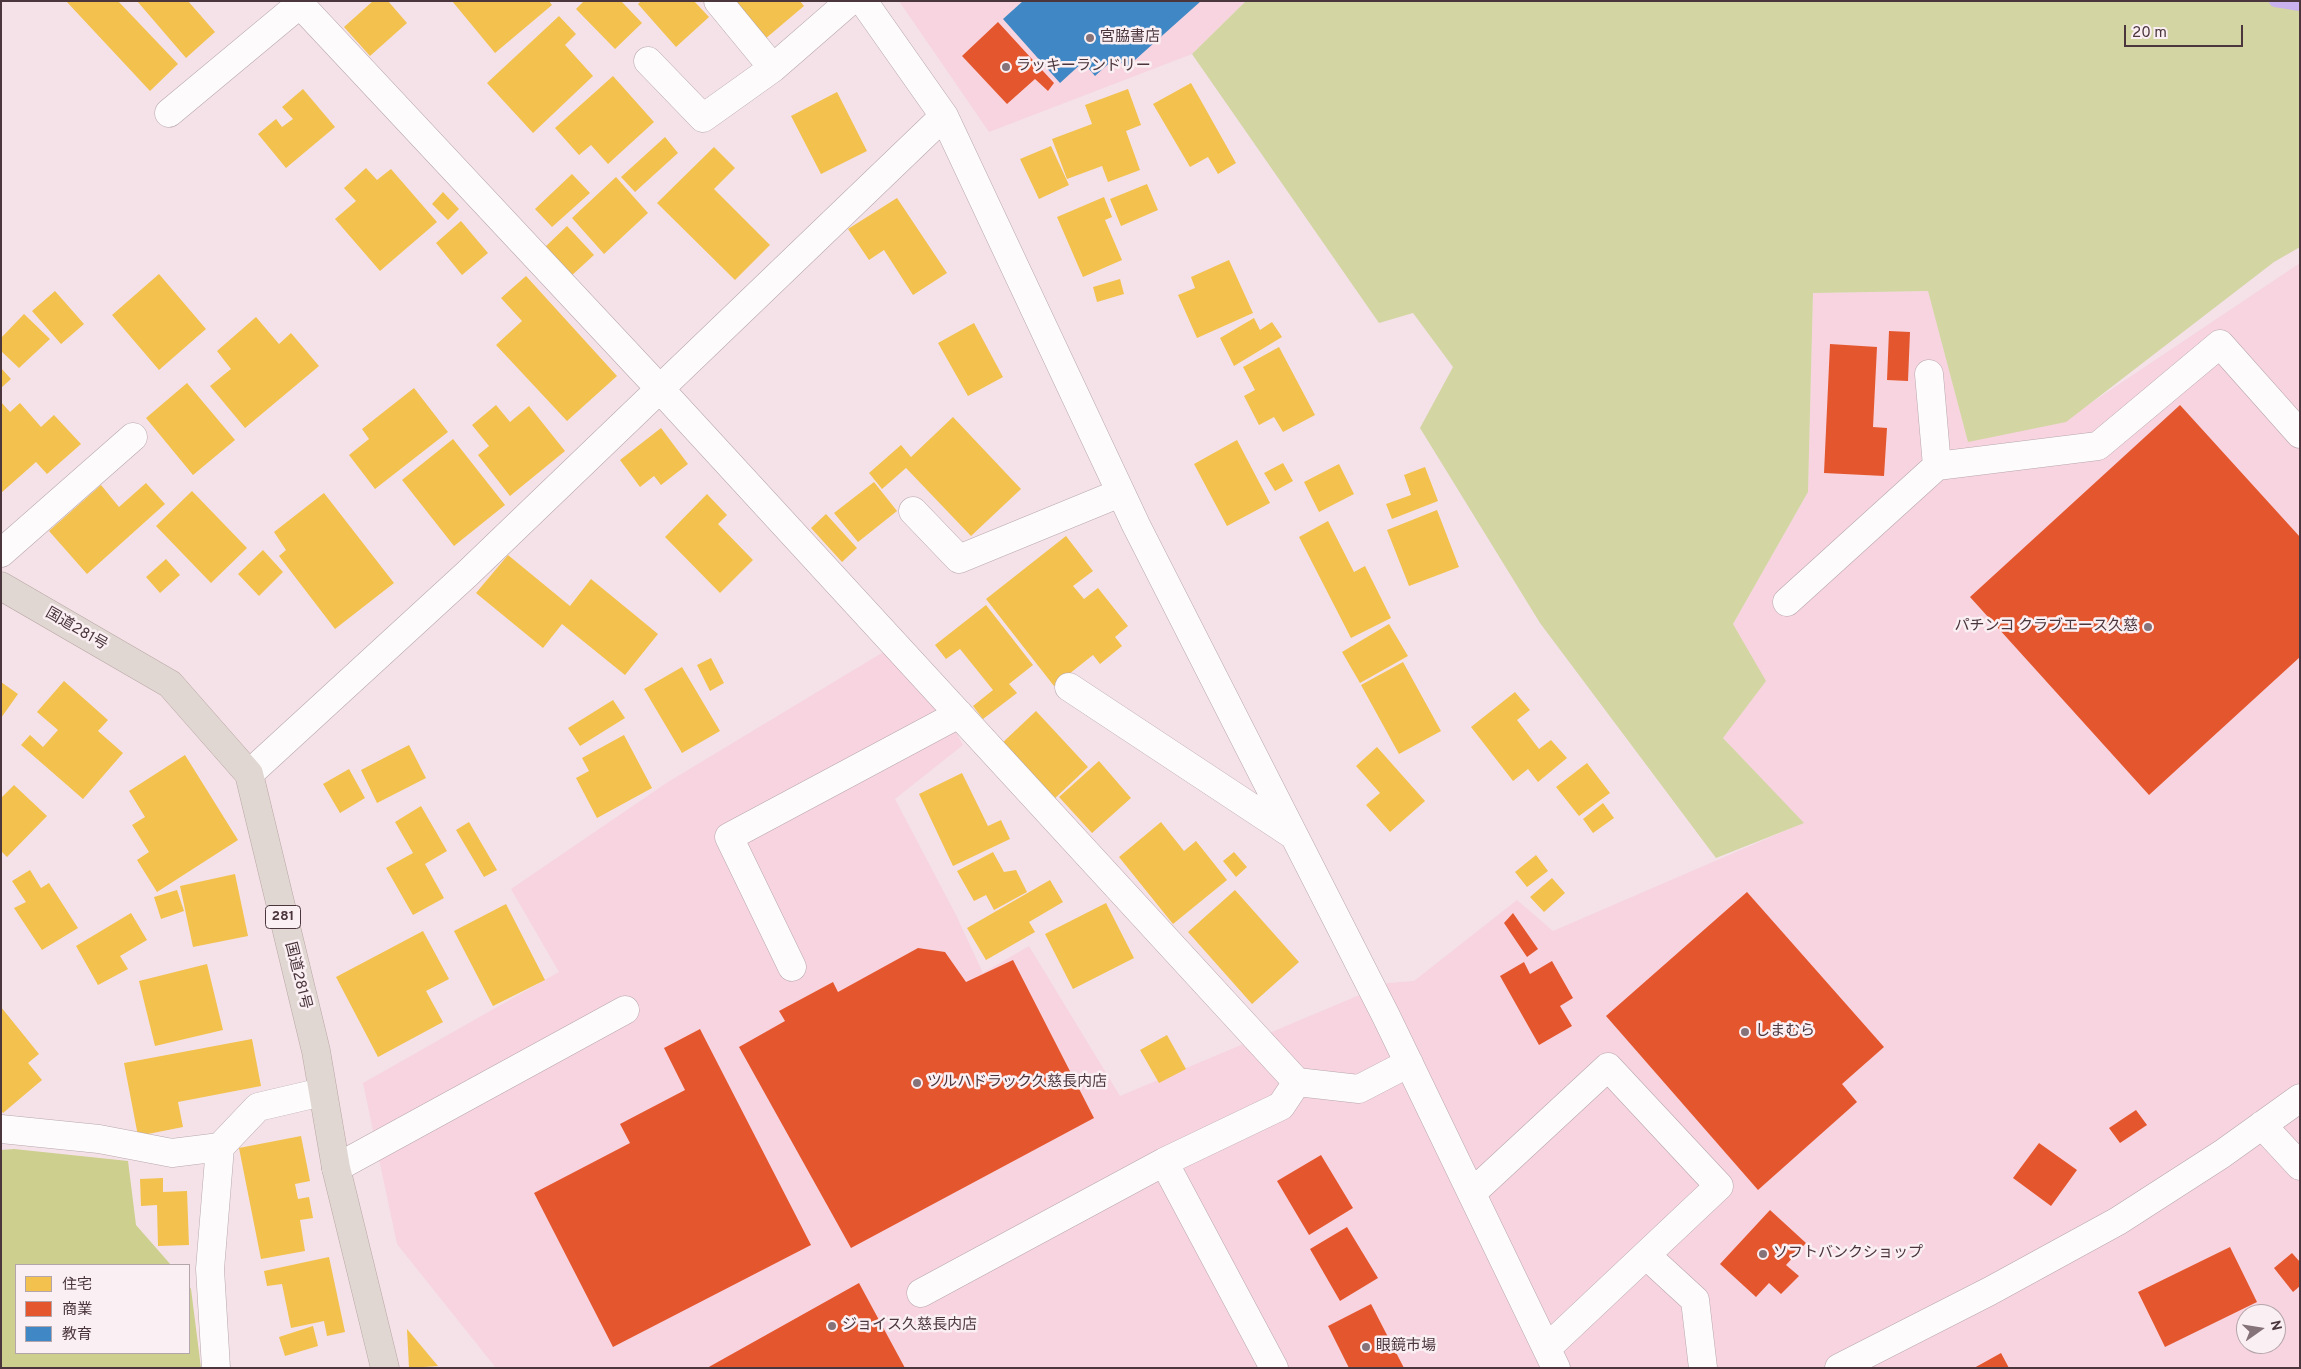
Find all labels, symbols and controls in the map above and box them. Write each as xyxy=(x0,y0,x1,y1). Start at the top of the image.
scale bar xyxy=(2126,15,2245,47)
text: 20 m xyxy=(2132,24,2167,43)
place label: 宮脇書店 xyxy=(1100,29,1160,47)
marker: 宮脇書店 xyxy=(1084,32,1096,44)
place label: ラッキーランドリー xyxy=(1016,58,1151,76)
marker: ラッキーランドリー xyxy=(1000,61,1012,73)
street label: 国道281号 xyxy=(42,605,110,655)
place label: パチンコ クラブエース久慈 xyxy=(1954,618,2138,636)
marker: パチンコ クラブエース久慈 xyxy=(2142,621,2154,633)
road number: 281 xyxy=(266,906,300,929)
street label: 国道281号 xyxy=(280,940,314,1012)
place label: しまむら xyxy=(1755,1023,1815,1041)
marker: しまむら xyxy=(1739,1026,1751,1038)
place label: ツルハドラック久慈長内店 xyxy=(927,1074,1107,1092)
marker: ツルハドラック久慈長内店 xyxy=(911,1077,923,1089)
place label: ソフトバンクショップ xyxy=(1773,1245,1923,1263)
marker: ソフトバンクショップ xyxy=(1757,1248,1769,1260)
legend xyxy=(15,1264,190,1354)
text: 住宅 xyxy=(62,1276,92,1295)
text: 商業 xyxy=(62,1301,92,1320)
north arrow xyxy=(2236,1304,2286,1354)
place label: ジョイス久慈長内店 xyxy=(842,1317,977,1335)
text: N xyxy=(2266,1319,2285,1333)
marker: ジョイス久慈長内店 xyxy=(826,1320,838,1332)
text: 教育 xyxy=(62,1326,92,1345)
place label: 眼鏡市場 xyxy=(1376,1338,1436,1356)
marker: 眼鏡市場 xyxy=(1360,1341,1372,1353)

